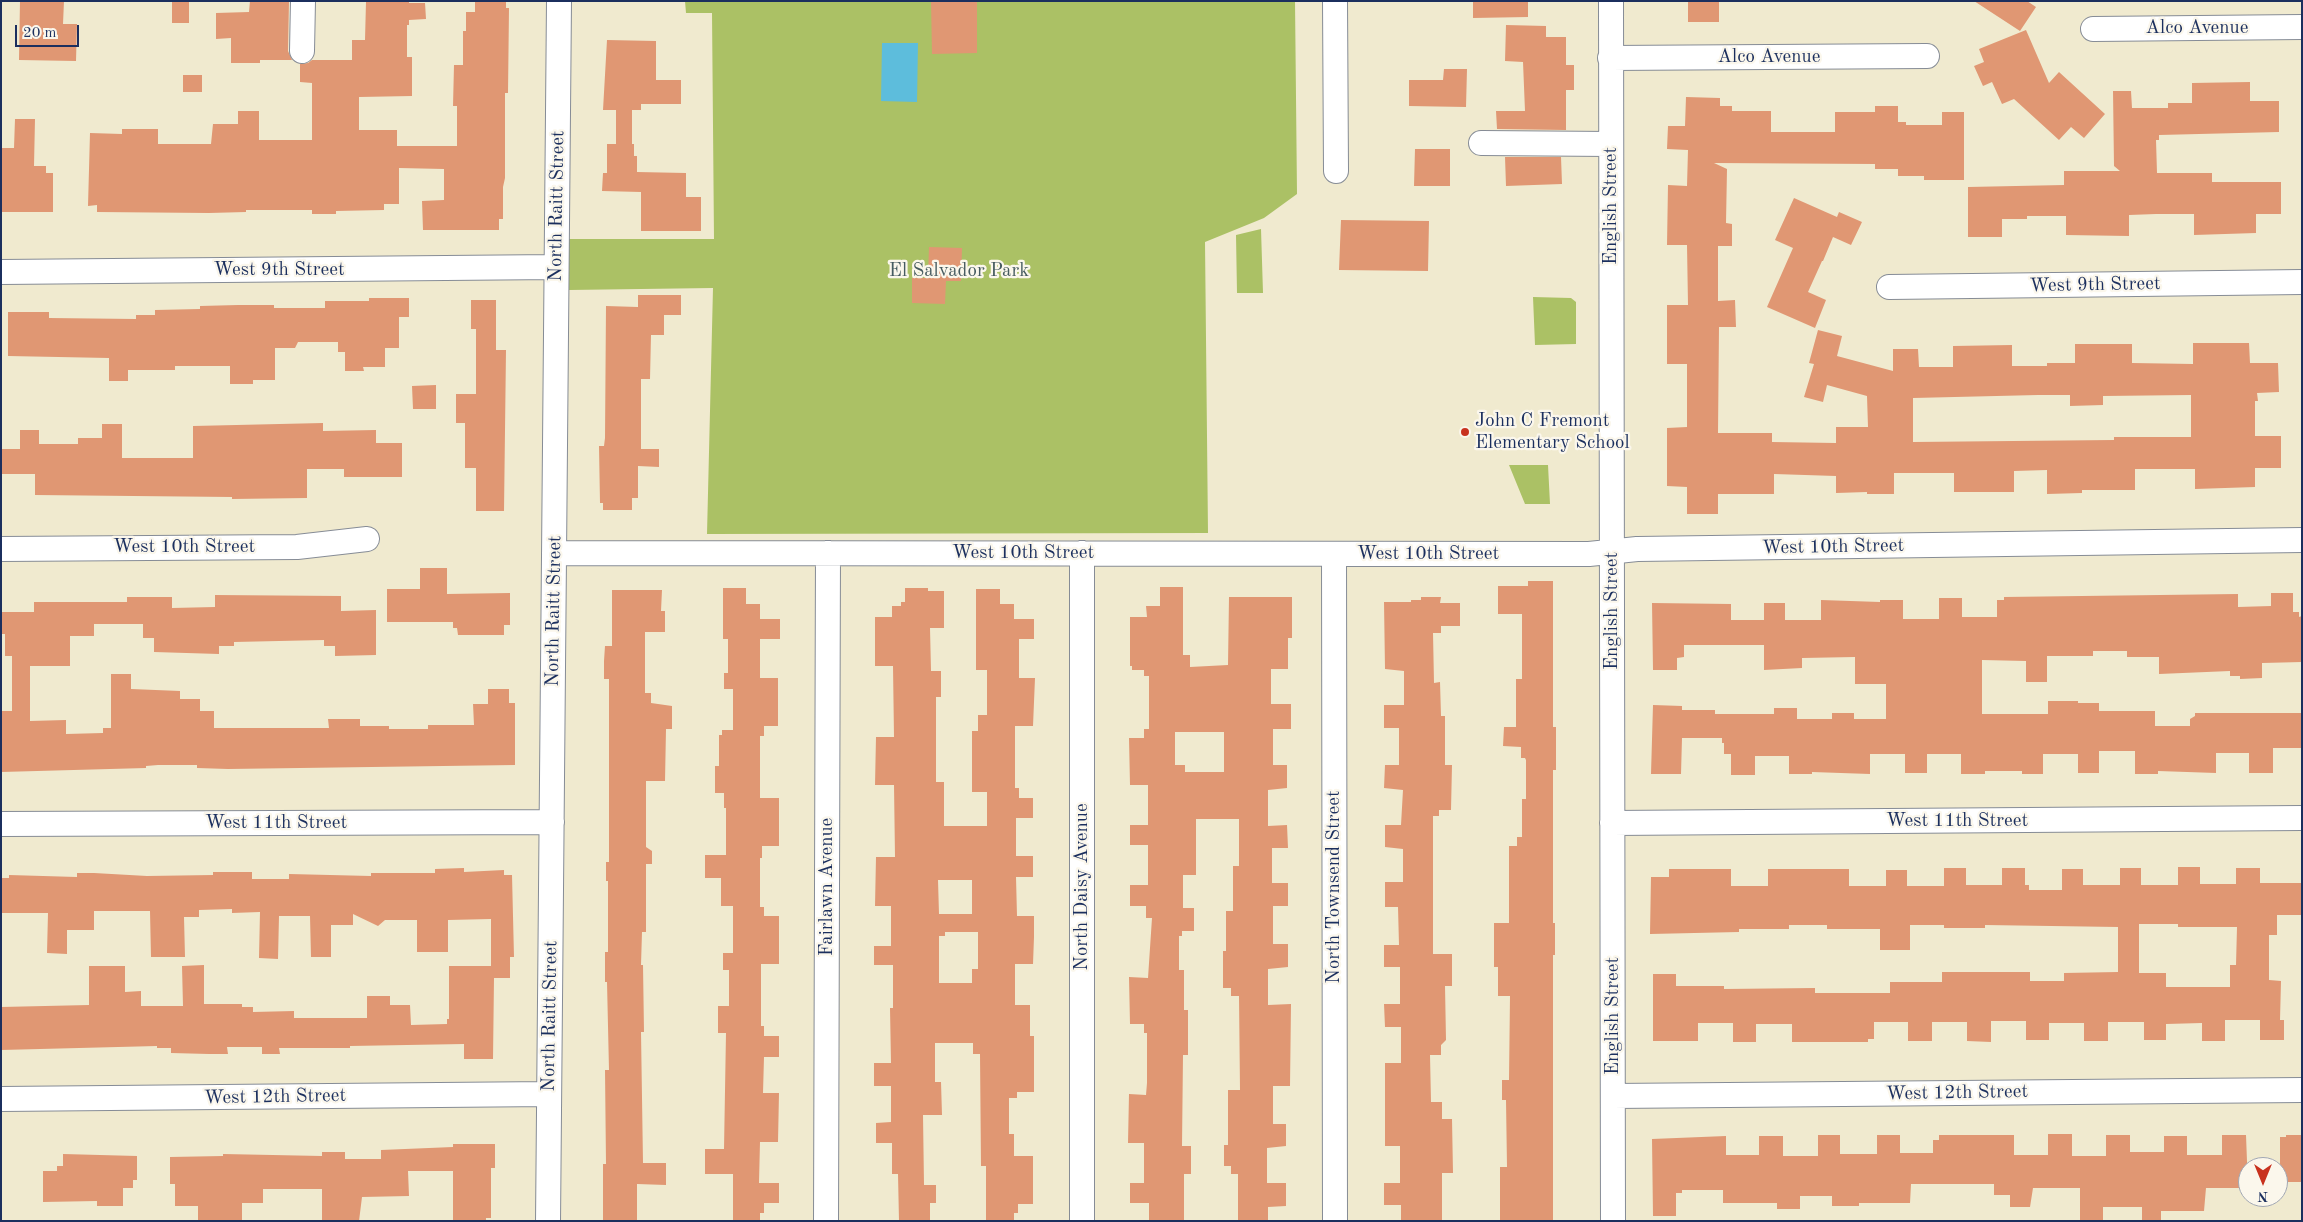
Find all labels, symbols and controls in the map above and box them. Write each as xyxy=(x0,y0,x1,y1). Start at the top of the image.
scale bar xyxy=(18,15,81,47)
street label: Alco Avenue xyxy=(2145,17,2249,39)
text: 20 m xyxy=(23,26,57,41)
street label: Alco Avenue xyxy=(1717,46,1821,68)
street label: North Raitt Street xyxy=(544,130,570,282)
street label: English Street xyxy=(1600,147,1622,265)
street label: West 9th Street xyxy=(213,259,345,281)
park label: El Salvador Park xyxy=(889,260,1029,282)
street label: West 9th Street xyxy=(2029,272,2161,298)
place label: John C Fremont Elementary School xyxy=(1475,410,1630,454)
marker: John C Fremont Elementary School xyxy=(1459,426,1471,438)
street label: West 10th Street xyxy=(1762,534,1904,560)
street label: North Raitt Street xyxy=(541,535,567,687)
street label: West 10th Street xyxy=(113,536,255,558)
street label: West 10th Street xyxy=(952,542,1094,564)
street label: West 10th Street xyxy=(1357,543,1499,565)
street label: English Street xyxy=(1601,552,1623,670)
street label: North Townsend Street xyxy=(1323,790,1345,984)
street label: North Daisy Avenue xyxy=(1071,803,1093,971)
street label: West 11th Street xyxy=(1886,810,2028,832)
street label: West 11th Street xyxy=(205,812,347,834)
street label: Fairlawn Avenue xyxy=(816,818,838,956)
street label: North Raitt Street xyxy=(537,940,563,1092)
street label: English Street xyxy=(1602,957,1624,1075)
street label: West 12th Street xyxy=(1886,1080,2028,1106)
street label: West 12th Street xyxy=(204,1084,346,1110)
north arrow xyxy=(2238,1157,2288,1207)
text: N xyxy=(2258,1189,2268,1203)

